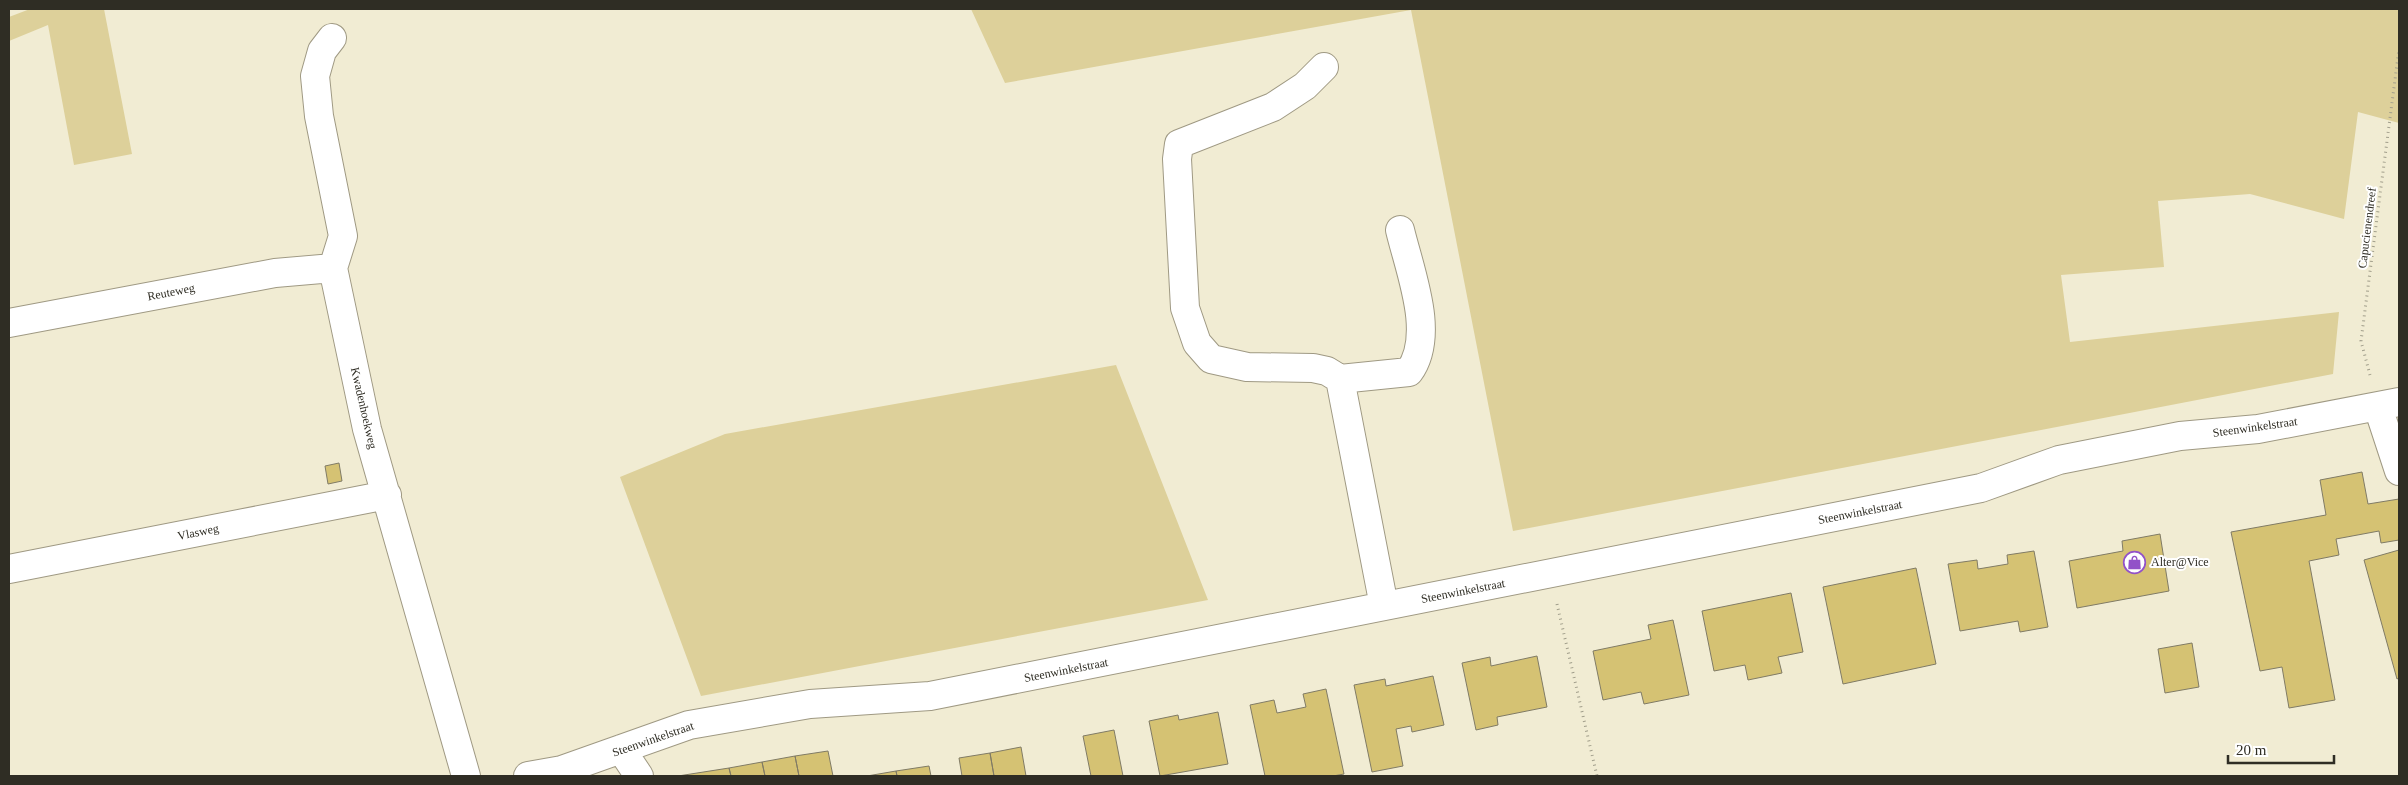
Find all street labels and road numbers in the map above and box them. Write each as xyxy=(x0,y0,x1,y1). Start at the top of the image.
street label: Capucienendreef xyxy=(2355,187,2379,269)
street label: Reuteweg xyxy=(146,281,196,303)
street label: Kwadenhoekweg xyxy=(348,366,380,450)
street label: Steenwinkelstraat xyxy=(2212,414,2299,440)
street label: Steenwinkelstraat xyxy=(1817,497,1904,527)
street label: Vlasweg xyxy=(176,521,220,543)
street label: Steenwinkelstraat xyxy=(1420,576,1507,606)
street label: Steenwinkelstraat xyxy=(1023,655,1110,685)
street label: Steenwinkelstraat xyxy=(610,718,696,760)

